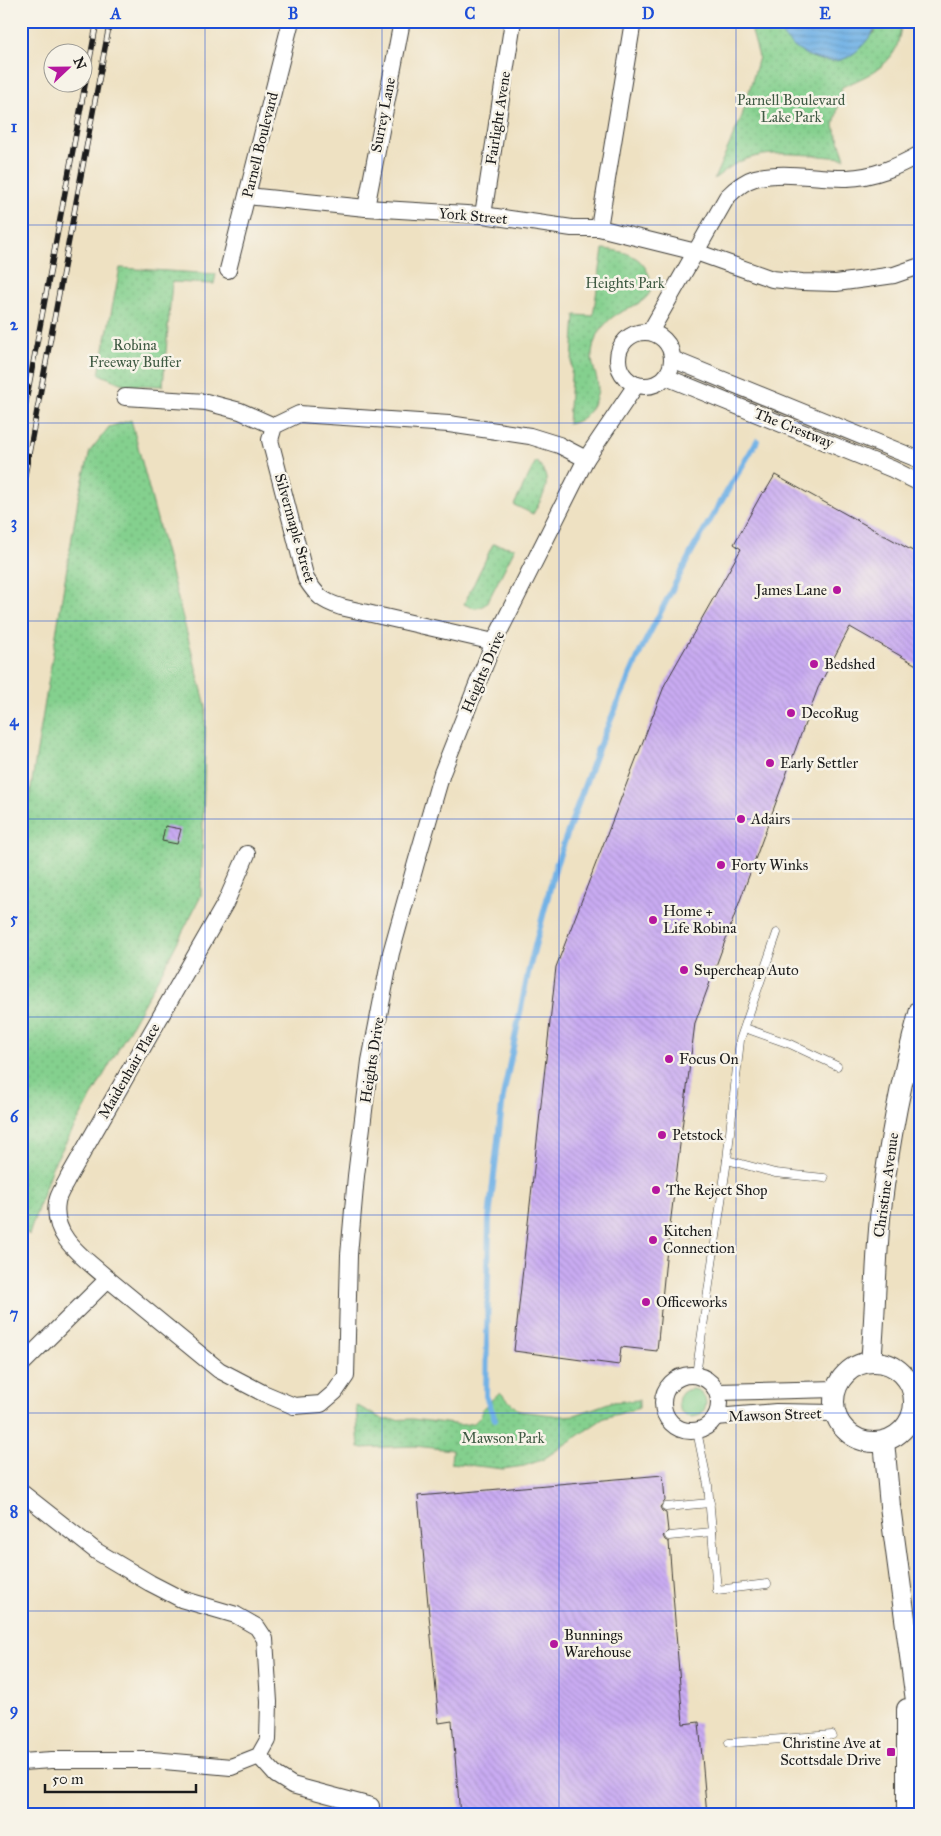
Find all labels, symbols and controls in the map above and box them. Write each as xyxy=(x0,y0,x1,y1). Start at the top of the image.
text: A xyxy=(110,4,122,23)
text: B xyxy=(288,4,298,23)
text: C xyxy=(465,4,476,23)
text: D xyxy=(642,4,655,23)
text: E xyxy=(819,4,831,23)
north arrow xyxy=(42,42,92,92)
text: N xyxy=(69,55,90,72)
street label: Fairlight Avene xyxy=(482,70,514,166)
street label: Surrey Lane xyxy=(367,76,399,154)
street label: Parnell Boulevard xyxy=(238,90,282,200)
park label: Parnell Boulevard Lake Park xyxy=(737,91,846,126)
text: 1 xyxy=(11,117,18,136)
street label: York Street xyxy=(438,204,509,228)
park label: Heights Park xyxy=(585,274,665,292)
text: 2 xyxy=(10,315,19,334)
park label: Robina Freeway Buffer xyxy=(89,336,182,371)
street label: The Crestway xyxy=(752,404,837,452)
street label: Silvermaple Street xyxy=(271,471,319,585)
text: 3 xyxy=(11,513,17,533)
place label: James Lane xyxy=(754,581,827,600)
marker: James Lane xyxy=(831,584,843,596)
street label: Heights Drive xyxy=(458,628,508,716)
place label: Bedshed xyxy=(824,655,876,673)
marker: Bedshed xyxy=(808,658,820,670)
place label: DecoRug xyxy=(801,704,859,722)
marker: DecoRug xyxy=(785,707,797,719)
text: 4 xyxy=(10,711,20,731)
place label: Early Settler xyxy=(780,754,858,772)
marker: Early Settler xyxy=(764,757,776,769)
place label: Adairs xyxy=(750,810,790,828)
marker: Adairs xyxy=(735,813,747,825)
place label: Forty Winks xyxy=(731,856,808,874)
marker: Forty Winks xyxy=(715,859,727,871)
place label: Home + Life Robina xyxy=(663,902,737,937)
text: 5 xyxy=(10,909,18,928)
marker: Home + Life Robina xyxy=(647,914,659,926)
place label: Supercheap Auto xyxy=(694,961,799,979)
marker: Supercheap Auto xyxy=(678,964,690,976)
street label: Heights Drive xyxy=(356,1016,388,1104)
street label: Maidenhair Place xyxy=(94,1020,164,1122)
place label: Focus On xyxy=(679,1050,739,1068)
marker: Focus On xyxy=(663,1053,675,1065)
text: 6 xyxy=(10,1107,19,1126)
place label: Petstock xyxy=(672,1126,724,1144)
marker: Petstock xyxy=(656,1129,668,1141)
street label: Christine Avenue xyxy=(870,1131,902,1239)
place label: The Reject Shop xyxy=(666,1181,768,1199)
marker: The Reject Shop xyxy=(650,1184,662,1196)
place label: Kitchen Connection xyxy=(663,1222,735,1257)
marker: Kitchen Connection xyxy=(647,1234,659,1246)
place label: Officeworks xyxy=(656,1293,727,1311)
marker: Officeworks xyxy=(640,1296,652,1308)
text: 7 xyxy=(10,1304,19,1323)
street label: Mawson Street xyxy=(728,1404,823,1426)
park label: Mawson Park xyxy=(461,1429,545,1447)
text: 8 xyxy=(10,1502,18,1521)
place label: Bunnings Warehouse xyxy=(564,1626,631,1661)
marker: Bunnings Warehouse xyxy=(548,1638,560,1650)
text: 9 xyxy=(10,1700,18,1720)
place label: Christine Ave at Scottsdale Drive xyxy=(780,1734,882,1769)
marker: Christine Ave at Scottsdale Drive xyxy=(885,1746,897,1758)
scale bar xyxy=(45,1761,196,1793)
text: 50 m xyxy=(52,1770,84,1788)

